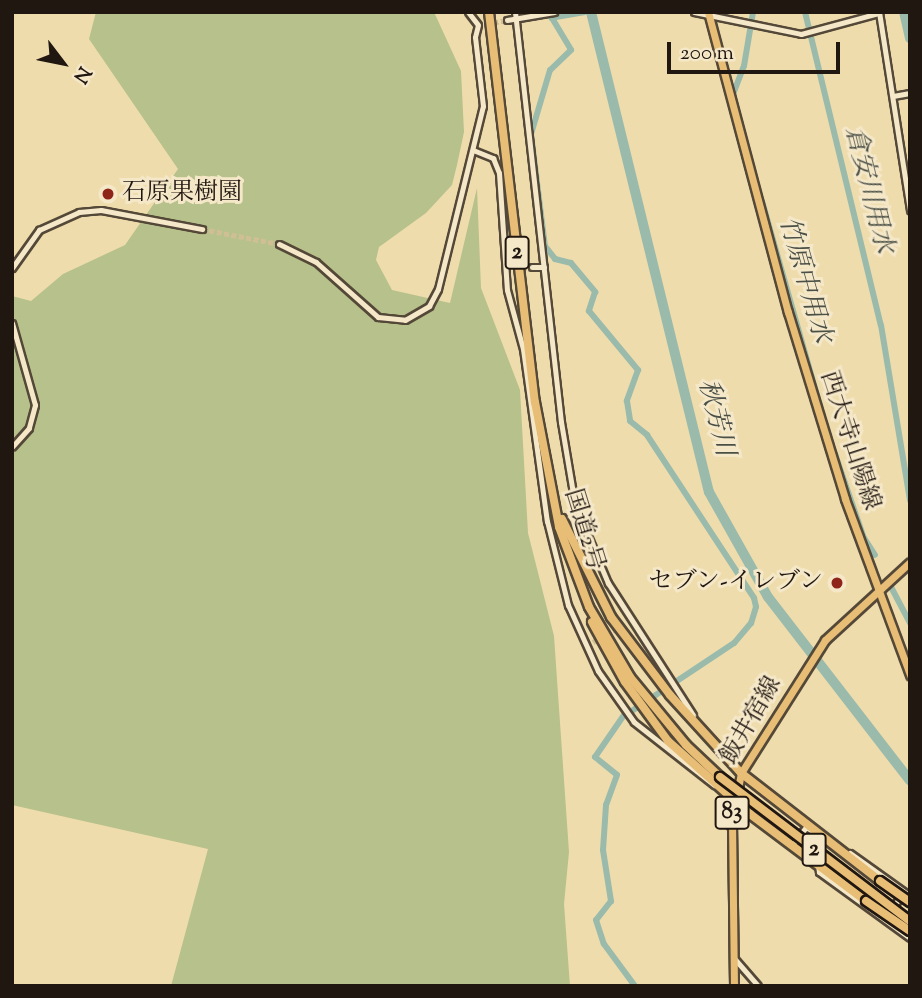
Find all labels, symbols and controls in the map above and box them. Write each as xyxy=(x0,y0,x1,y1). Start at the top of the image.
north arrow xyxy=(28,28,98,98)
scale bar xyxy=(670,28,843,72)
text: 200 m xyxy=(680,39,734,69)
text: N xyxy=(66,61,97,88)
water label: 倉安川用水 xyxy=(837,123,899,257)
place label: 石原果樹園 xyxy=(122,180,242,208)
marker: 石原果樹園 xyxy=(100,186,116,202)
water label: 竹原中用水 xyxy=(771,213,837,347)
road number: 2 xyxy=(503,234,531,272)
street label: 西大寺山陽線 xyxy=(813,368,885,514)
water label: 秋芳川 xyxy=(690,376,740,460)
street label: 国道2号 xyxy=(557,486,609,574)
place label: セブン-イレブン xyxy=(647,569,823,597)
marker: セブン-イレブン xyxy=(829,575,845,591)
street label: 飯井宿線 xyxy=(716,672,788,770)
road number: 83 xyxy=(714,793,750,832)
road number: 2 xyxy=(800,830,828,870)

